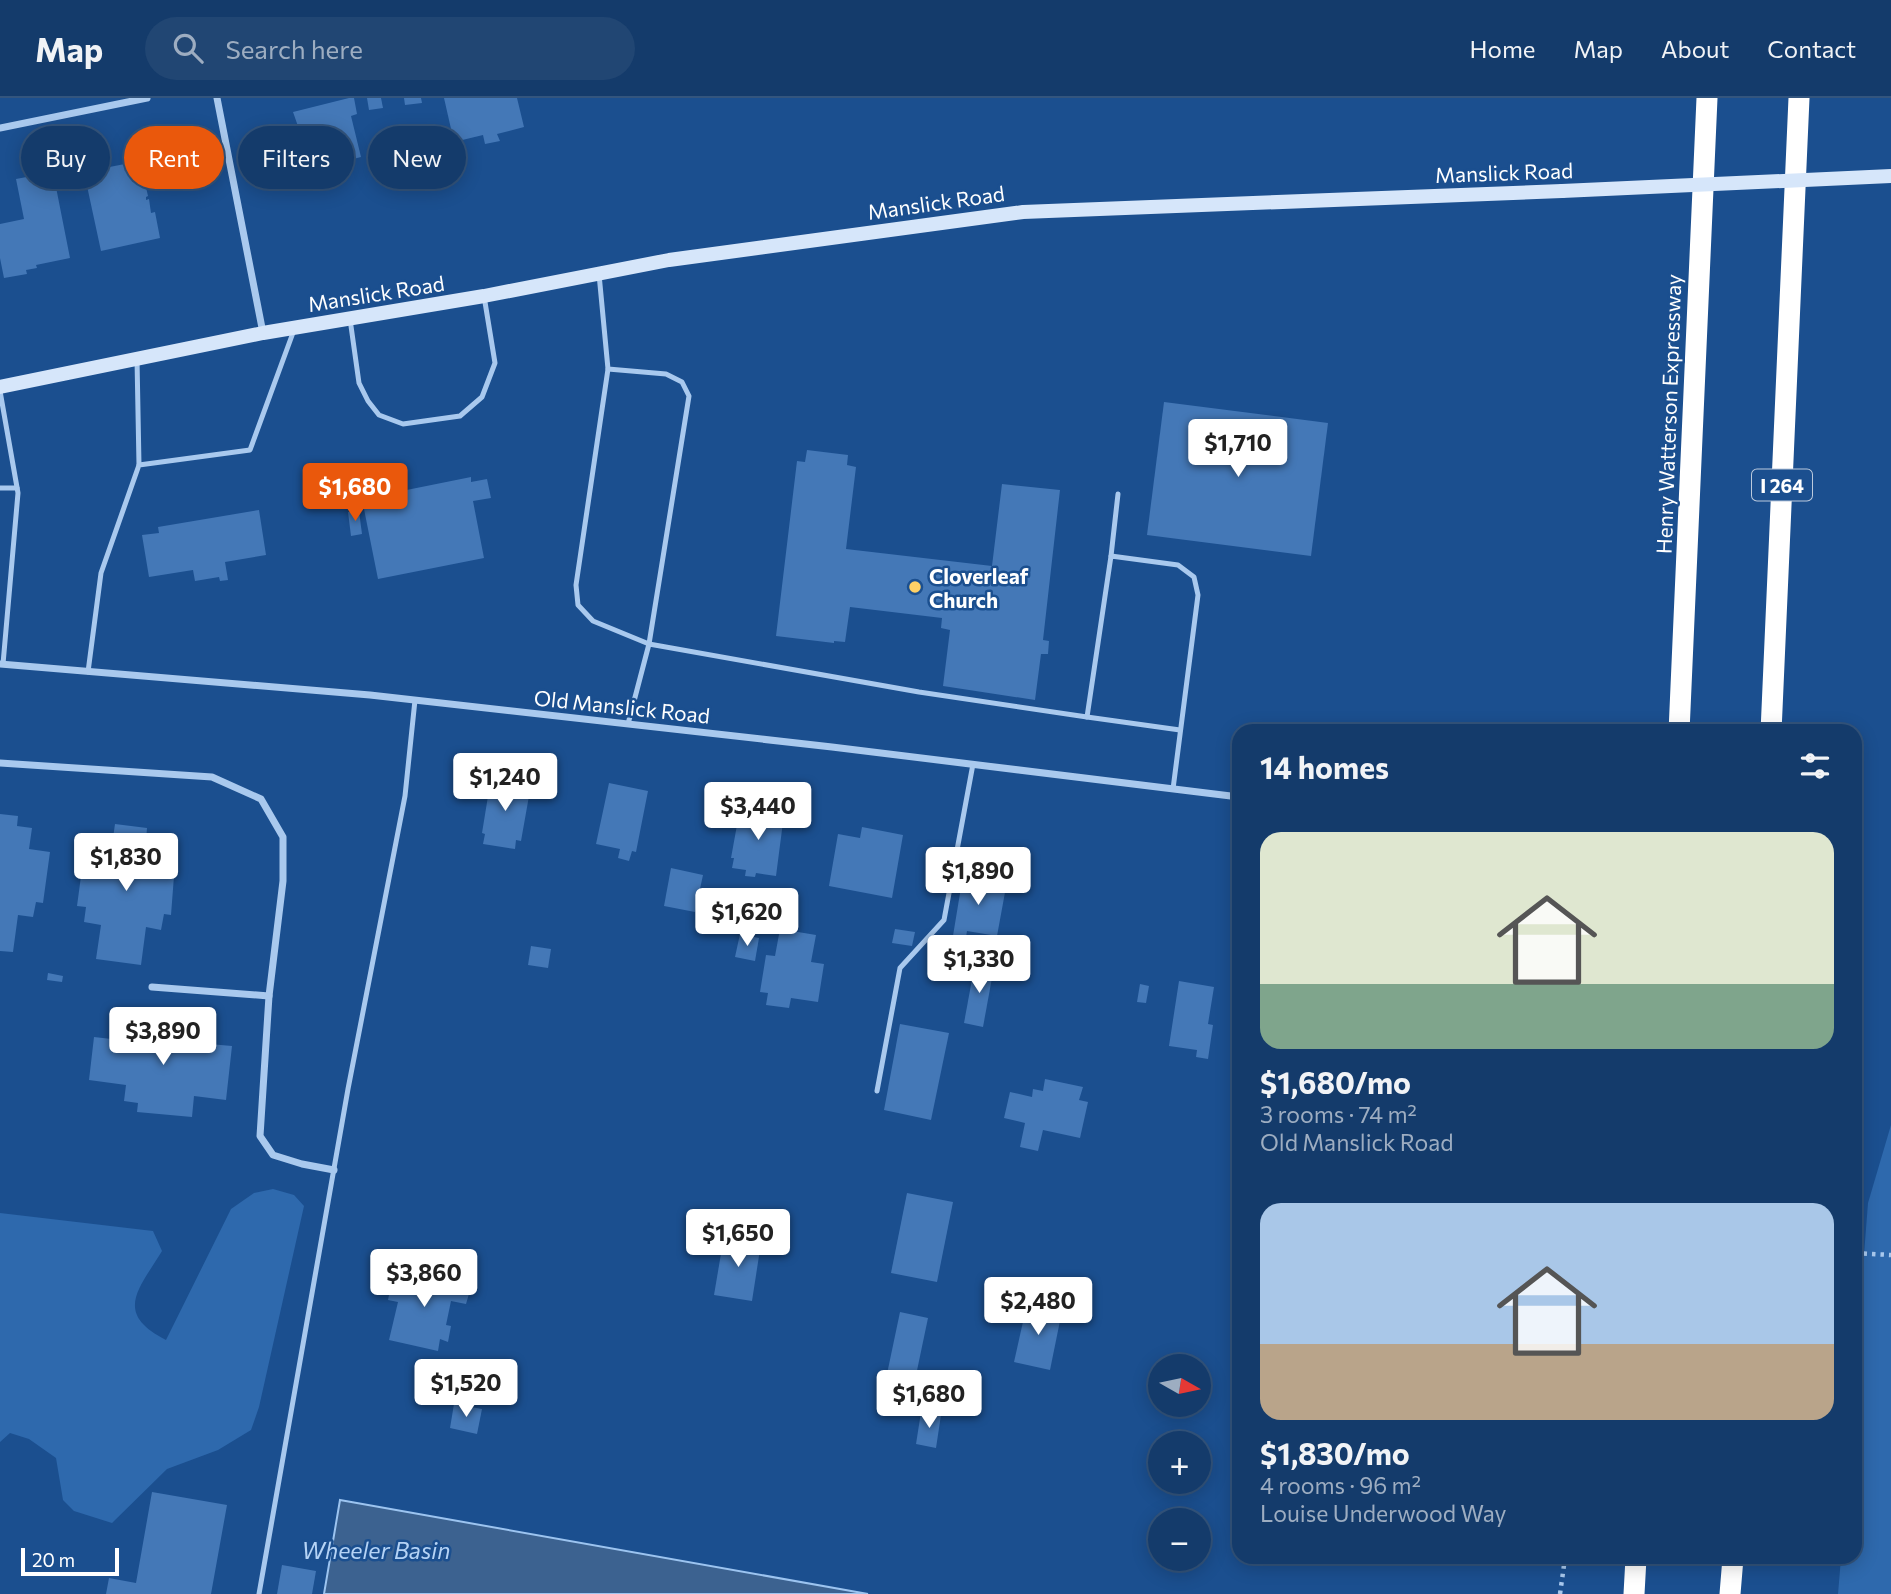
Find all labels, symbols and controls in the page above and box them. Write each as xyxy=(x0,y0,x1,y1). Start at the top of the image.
search box xyxy=(145,17,635,80)
text: Map xyxy=(35,28,103,69)
icon: search xyxy=(169,29,207,67)
text: Search here xyxy=(225,33,363,64)
text: Home xyxy=(1470,34,1536,63)
text: Map xyxy=(1574,34,1623,63)
text: About xyxy=(1661,34,1729,63)
text: Contact xyxy=(1767,34,1856,63)
chip: Buy xyxy=(21,126,110,189)
chip: Rent xyxy=(124,126,224,189)
chip: Filters xyxy=(238,126,354,189)
chip: New xyxy=(368,126,466,189)
street label: Manslick Road xyxy=(1435,157,1573,187)
street label: Manslick Road xyxy=(866,180,1006,224)
street label: Manslick Road xyxy=(306,270,446,316)
street label: Henry Watterson Expressway xyxy=(1651,274,1685,554)
pin: $1,710 xyxy=(1181,420,1295,479)
text: $1,710 xyxy=(1204,428,1272,456)
pin: $1,680 xyxy=(298,464,412,523)
road number: I 264 xyxy=(1752,470,1812,500)
text: $1,680 xyxy=(319,472,391,500)
place label: Cloverleaf Church xyxy=(929,563,1029,612)
marker: Cloverleaf Church xyxy=(907,579,923,595)
street label: Old Manslick Road xyxy=(533,684,711,728)
icon: filters xyxy=(1796,747,1834,785)
text: 14 homes xyxy=(1260,748,1389,785)
pin: $1,240 xyxy=(448,754,562,813)
text: $1,240 xyxy=(469,762,541,790)
pin: $3,440 xyxy=(701,782,815,842)
text: $3,440 xyxy=(720,791,796,819)
pin: $1,830 xyxy=(69,834,183,893)
text: $1,830 xyxy=(90,842,162,870)
pin: $1,890 xyxy=(921,848,1035,907)
text: $1,890 xyxy=(942,856,1014,884)
icon: home xyxy=(1484,877,1610,1003)
pin: $1,620 xyxy=(690,888,804,948)
text: $1,620 xyxy=(711,897,783,925)
pin: $1,330 xyxy=(922,936,1036,995)
text: $1,330 xyxy=(943,944,1015,972)
pin: $3,890 xyxy=(106,1007,220,1067)
text: $3,890 xyxy=(125,1016,201,1044)
text: $1,680/mo xyxy=(1260,1063,1411,1100)
text: 3 rooms · 74 m² xyxy=(1260,1100,1417,1128)
text: Old Manslick Road xyxy=(1260,1128,1454,1156)
pin: $1,650 xyxy=(681,1210,795,1269)
text: $1,650 xyxy=(702,1218,774,1246)
icon: home xyxy=(1484,1248,1610,1374)
pin: $3,860 xyxy=(367,1250,481,1309)
text: $3,860 xyxy=(386,1258,462,1286)
pin: $2,480 xyxy=(981,1278,1095,1337)
text: $2,480 xyxy=(1000,1286,1076,1314)
north arrow xyxy=(1148,1354,1211,1418)
map controls xyxy=(1148,1354,1211,1571)
pin: $1,520 xyxy=(409,1360,523,1419)
text: $1,520 xyxy=(430,1368,502,1396)
pin: $1,680 xyxy=(872,1370,986,1430)
text: $1,680 xyxy=(893,1379,965,1407)
button: + xyxy=(1148,1431,1211,1494)
text: $1,830/mo xyxy=(1260,1434,1410,1471)
text: 4 rooms · 96 m² xyxy=(1260,1471,1421,1499)
text: Louise Underwood Way xyxy=(1260,1499,1506,1527)
button: − xyxy=(1148,1508,1211,1571)
water label: Wheeler Basin xyxy=(302,1536,450,1564)
scale bar xyxy=(21,1545,119,1577)
text: 20 m xyxy=(32,1548,75,1571)

